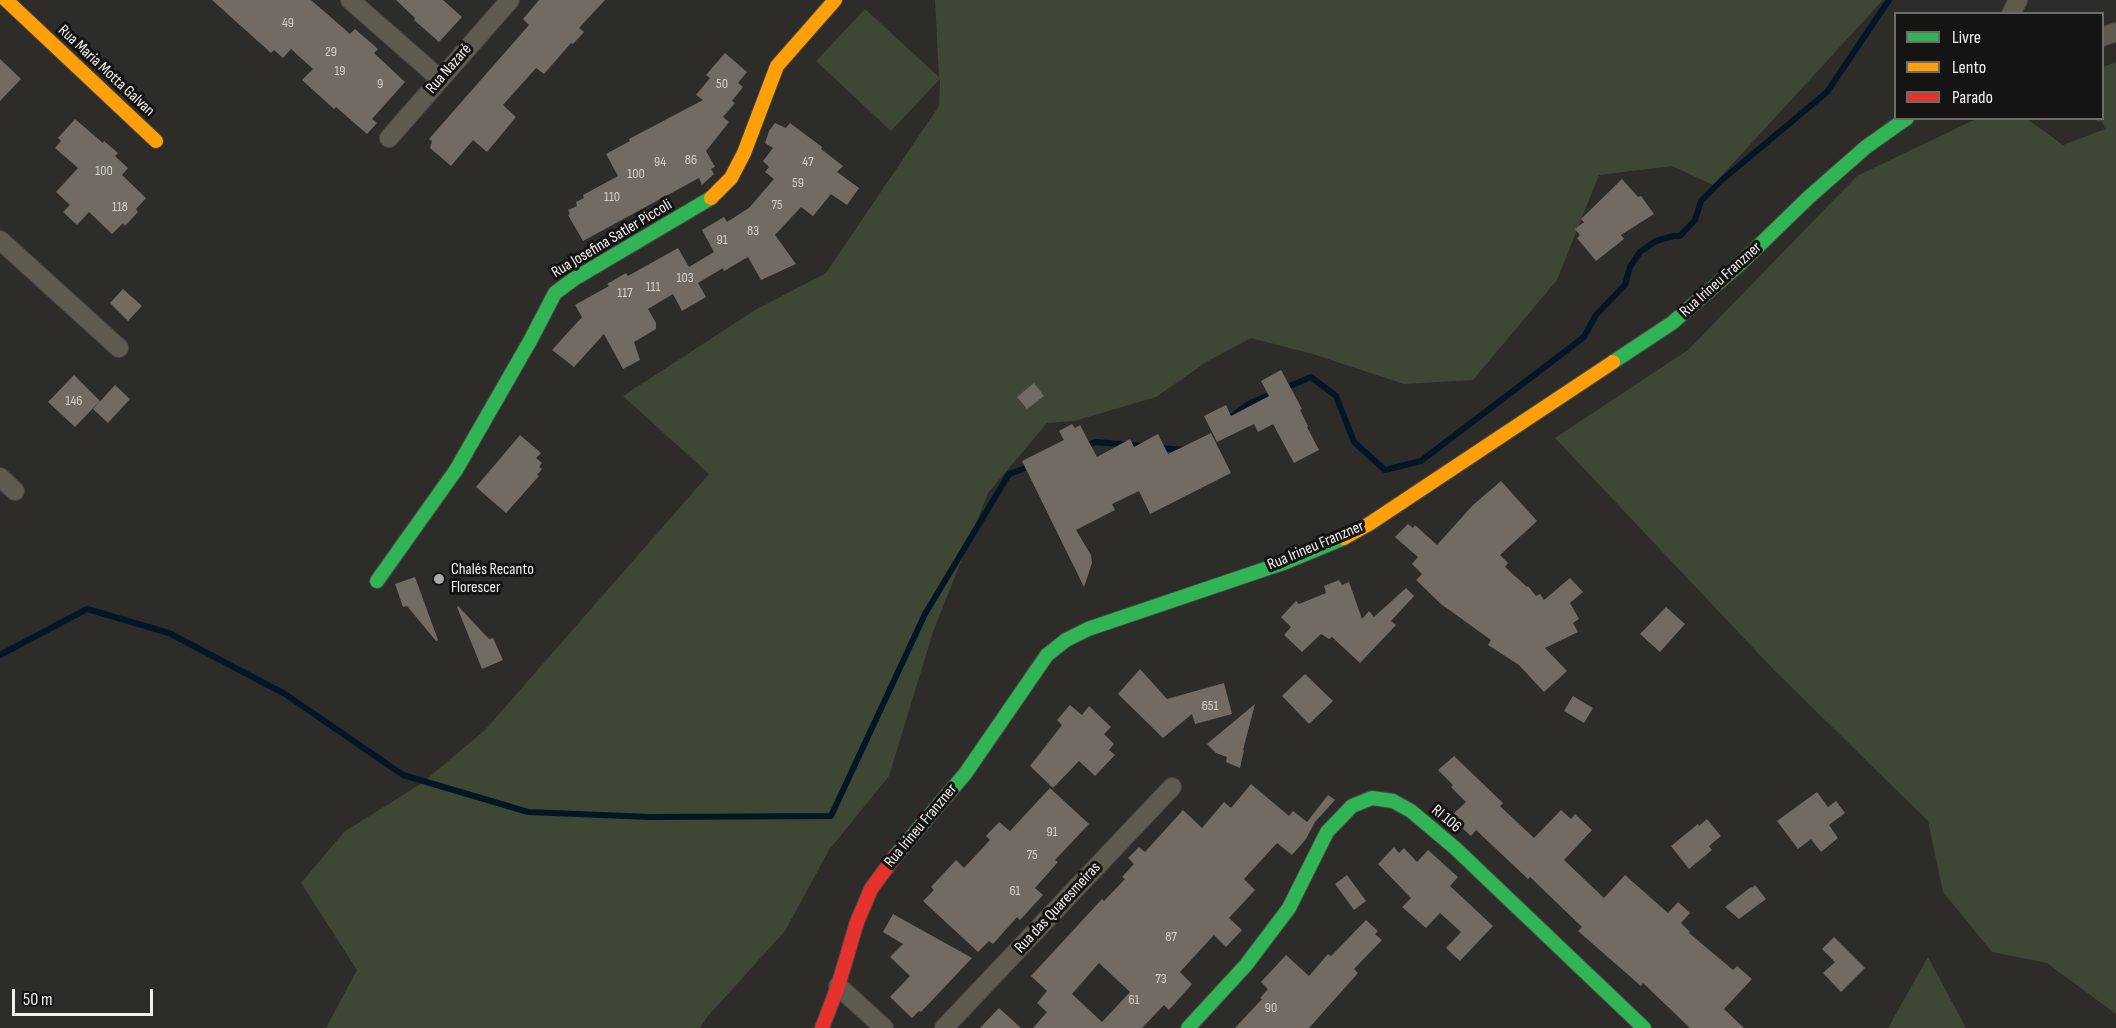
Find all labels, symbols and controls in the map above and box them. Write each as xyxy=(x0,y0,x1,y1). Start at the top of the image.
legend xyxy=(1894,12,2104,120)
house number: 49 xyxy=(282,15,294,31)
street label: Rua Maria Motta Galvan xyxy=(54,21,158,121)
text: Livre xyxy=(1952,27,1981,48)
street label: Rua Nazaré xyxy=(422,40,476,98)
house number: 29 xyxy=(325,44,337,60)
text: Lento xyxy=(1952,57,1986,78)
house number: 19 xyxy=(334,63,346,79)
house number: 9 xyxy=(377,76,383,92)
house number: 50 xyxy=(716,76,728,92)
text: Parado xyxy=(1952,87,1993,108)
house number: 86 xyxy=(685,152,697,168)
house number: 94 xyxy=(654,154,666,170)
house number: 47 xyxy=(802,154,814,170)
house number: 100 xyxy=(95,163,113,179)
house number: 100 xyxy=(627,166,645,182)
house number: 59 xyxy=(792,175,804,191)
house number: 110 xyxy=(604,189,620,205)
street label: Rua Josefina Satler Piccoli xyxy=(548,195,676,283)
house number: 75 xyxy=(771,197,783,213)
house number: 118 xyxy=(112,199,128,215)
house number: 83 xyxy=(747,223,759,239)
house number: 91 xyxy=(716,232,728,248)
street label: Rua Irineu Franzner xyxy=(1676,238,1766,322)
house number: 103 xyxy=(676,270,694,286)
house number: 111 xyxy=(646,279,660,295)
house number: 117 xyxy=(617,285,633,301)
house number: 146 xyxy=(66,393,82,409)
street label: Rua Irineu Franzner xyxy=(1265,517,1367,575)
place label: Chalés Recanto Florescer xyxy=(451,560,534,598)
marker: Chalés Recanto Florescer xyxy=(432,572,446,586)
house number: 651 xyxy=(1202,698,1218,714)
street label: Rua Irineu Franzner xyxy=(881,780,961,872)
street label: RI 106 xyxy=(1427,801,1465,837)
house number: 91 xyxy=(1046,824,1058,840)
house number: 75 xyxy=(1026,847,1038,863)
street label: Rua das Quaresmeiras xyxy=(1011,859,1105,957)
house number: 61 xyxy=(1009,883,1021,899)
house number: 87 xyxy=(1165,929,1177,945)
house number: 73 xyxy=(1155,971,1167,987)
scale bar xyxy=(15,977,156,1015)
text: 50 m xyxy=(23,989,53,1010)
house number: 61 xyxy=(1128,992,1140,1008)
house number: 90 xyxy=(1265,1000,1277,1016)

